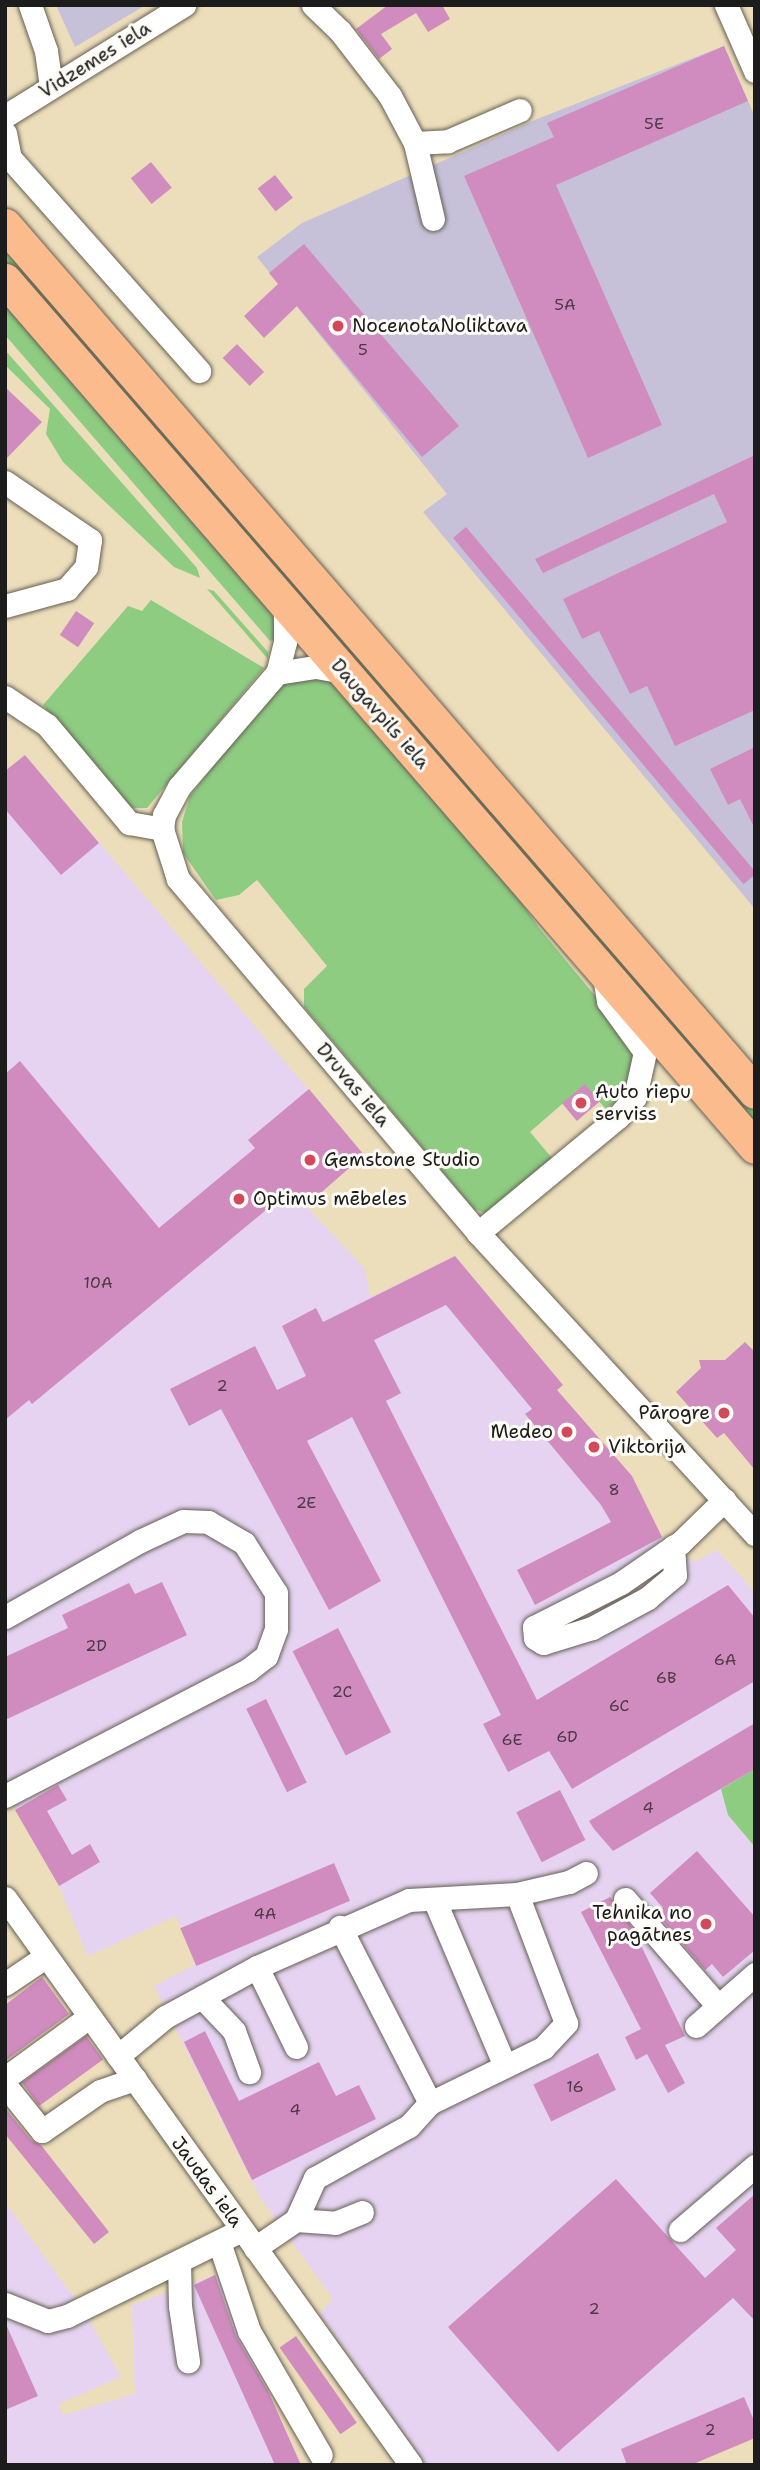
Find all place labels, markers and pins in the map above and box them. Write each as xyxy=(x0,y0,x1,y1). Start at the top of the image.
place label: NocenotaNoliktava xyxy=(352,315,527,337)
marker: NocenotaNoliktava xyxy=(330,318,346,334)
place label: Auto riepu serviss xyxy=(595,1081,691,1125)
marker: Auto riepu serviss xyxy=(573,1095,589,1111)
place label: Gemstone Studio xyxy=(324,1149,480,1171)
marker: Gemstone Studio xyxy=(302,1152,318,1168)
place label: Optimus mēbeles xyxy=(253,1188,407,1210)
marker: Optimus mēbeles xyxy=(231,1191,247,1207)
place label: Pārogre xyxy=(638,1402,710,1424)
marker: Pārogre xyxy=(716,1405,732,1421)
place label: Medeo xyxy=(490,1421,553,1443)
marker: Medeo xyxy=(559,1424,575,1440)
place label: Viktorija xyxy=(608,1436,686,1458)
marker: Viktorija xyxy=(586,1439,602,1455)
place label: Tehnika no pagātnes xyxy=(592,1902,692,1946)
marker: Tehnika no pagātnes xyxy=(698,1916,714,1932)

